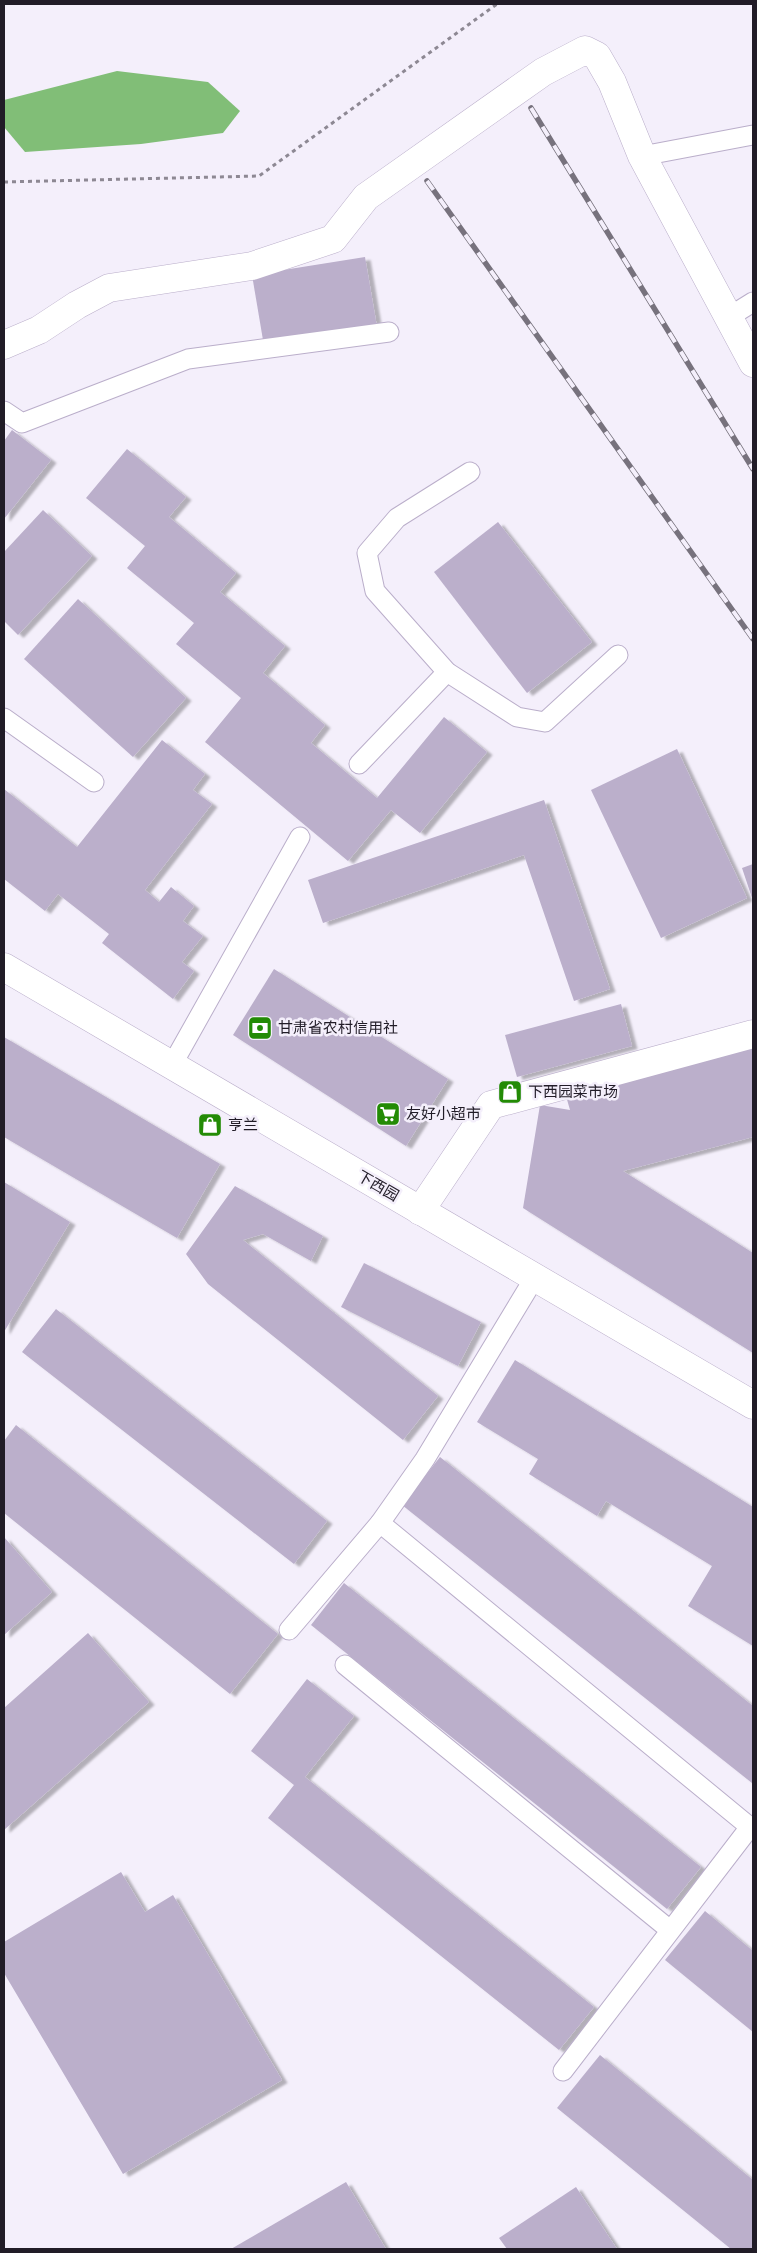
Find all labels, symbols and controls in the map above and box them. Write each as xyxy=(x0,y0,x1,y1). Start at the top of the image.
bank icon: 甘肃省农村信用社 xyxy=(247,1015,273,1041)
place label: 甘肃省农村信用社 xyxy=(278,1019,398,1036)
shop icon: 下西园菜市场 xyxy=(497,1079,523,1105)
place label: 下西园菜市场 xyxy=(528,1083,618,1100)
supermarket icon: 友好小超市 xyxy=(375,1101,401,1127)
place label: 友好小超市 xyxy=(406,1105,481,1122)
shop icon: 亨兰 xyxy=(197,1112,223,1138)
place label: 亨兰 xyxy=(228,1116,258,1133)
street label: 下西园 xyxy=(355,1167,402,1204)

